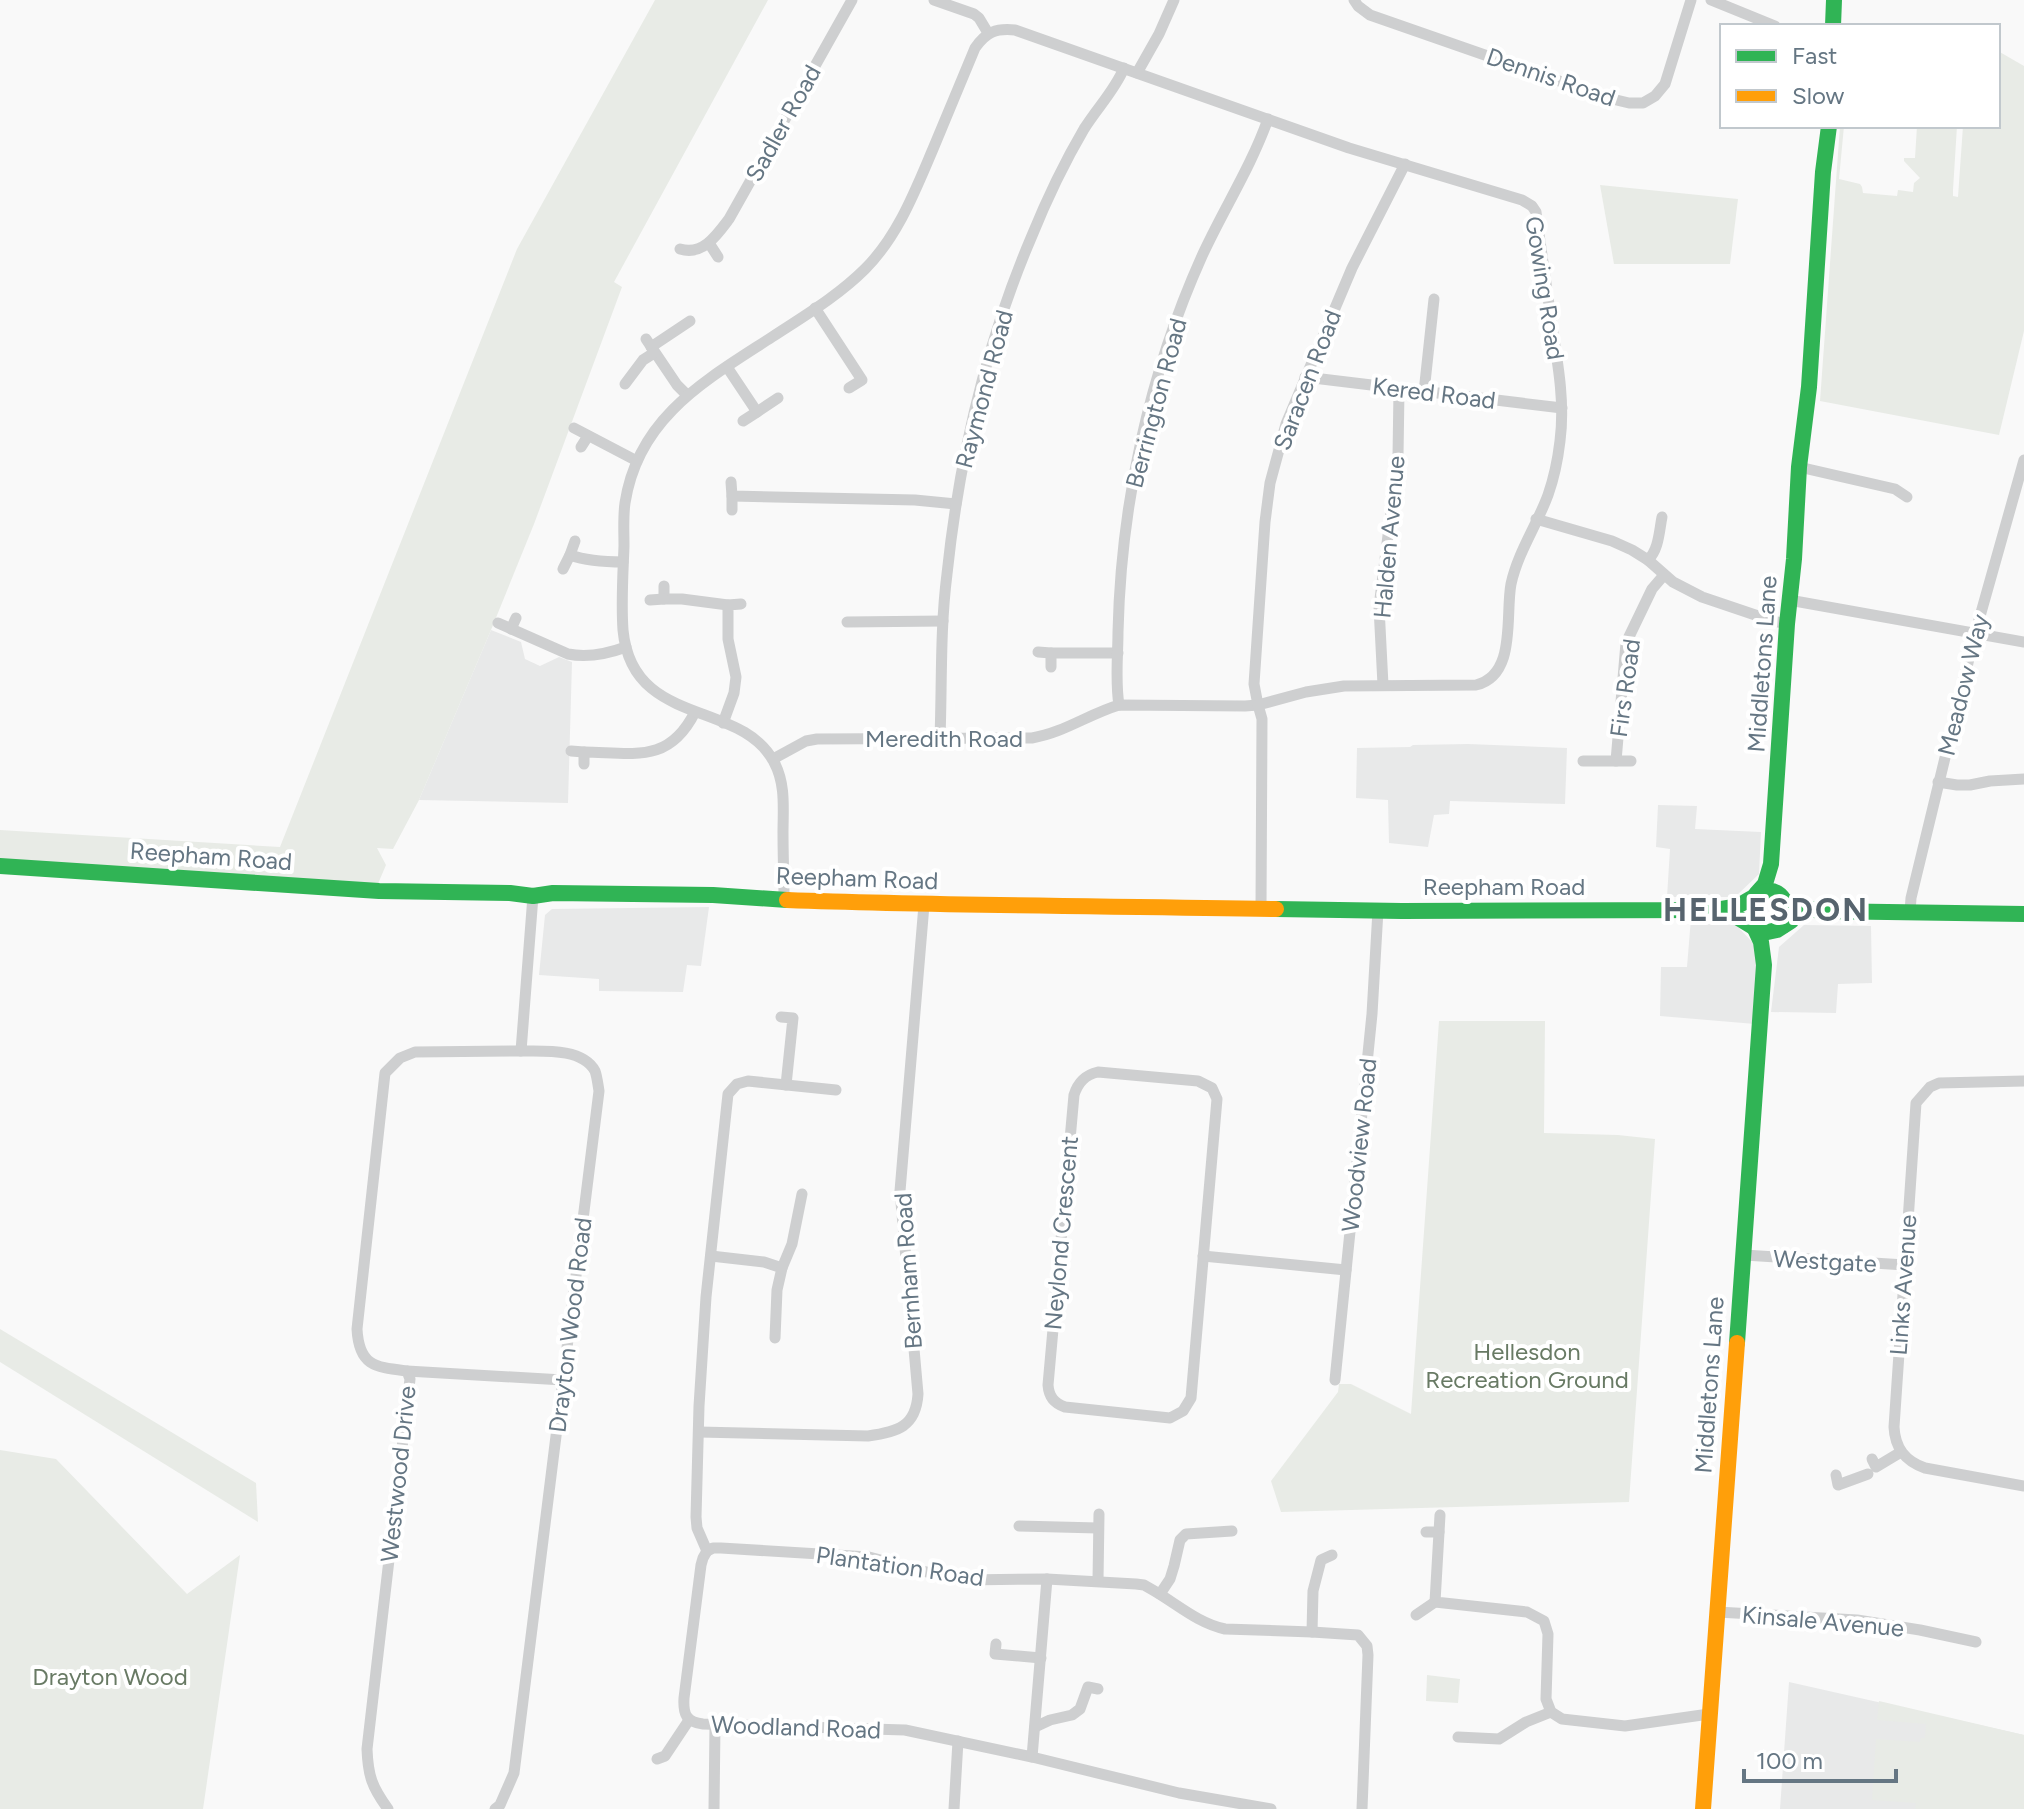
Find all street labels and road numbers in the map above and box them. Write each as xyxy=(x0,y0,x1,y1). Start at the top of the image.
street label: Dennis Road xyxy=(1483,41,1619,113)
street label: Sadler Road xyxy=(739,60,827,186)
street label: Gowing Road xyxy=(1519,214,1571,362)
street label: Saracen Road xyxy=(1267,306,1347,454)
street label: Raymond Road xyxy=(949,307,1019,471)
street label: Berrington Road xyxy=(1119,315,1193,491)
street label: Kered Road xyxy=(1371,371,1497,415)
street label: Halden Avenue xyxy=(1367,454,1411,620)
street label: Middletons Lane xyxy=(1741,575,1783,753)
street label: Meadow Way xyxy=(1931,611,1995,759)
street label: Firs Road xyxy=(1604,637,1646,739)
street label: Meredith Road xyxy=(865,724,1023,753)
street label: Reepham Road xyxy=(129,836,293,876)
street label: Reepham Road xyxy=(775,861,939,895)
street label: Reepham Road xyxy=(1423,872,1585,901)
street label: Woodview Road xyxy=(1335,1057,1383,1233)
street label: Neylond Crescent xyxy=(1038,1135,1084,1331)
street label: Bernham Road xyxy=(888,1192,928,1350)
street label: Links Avenue xyxy=(1884,1213,1922,1357)
street label: Drayton Wood Road xyxy=(542,1216,598,1434)
street label: Westgate xyxy=(1772,1244,1878,1278)
street label: Middletons Lane xyxy=(1688,1296,1730,1474)
street label: Westwood Drive xyxy=(374,1384,422,1564)
street label: Plantation Road xyxy=(814,1540,986,1592)
street label: Kinsale Avenue xyxy=(1741,1599,1905,1643)
street label: Woodland Road xyxy=(710,1710,882,1744)

